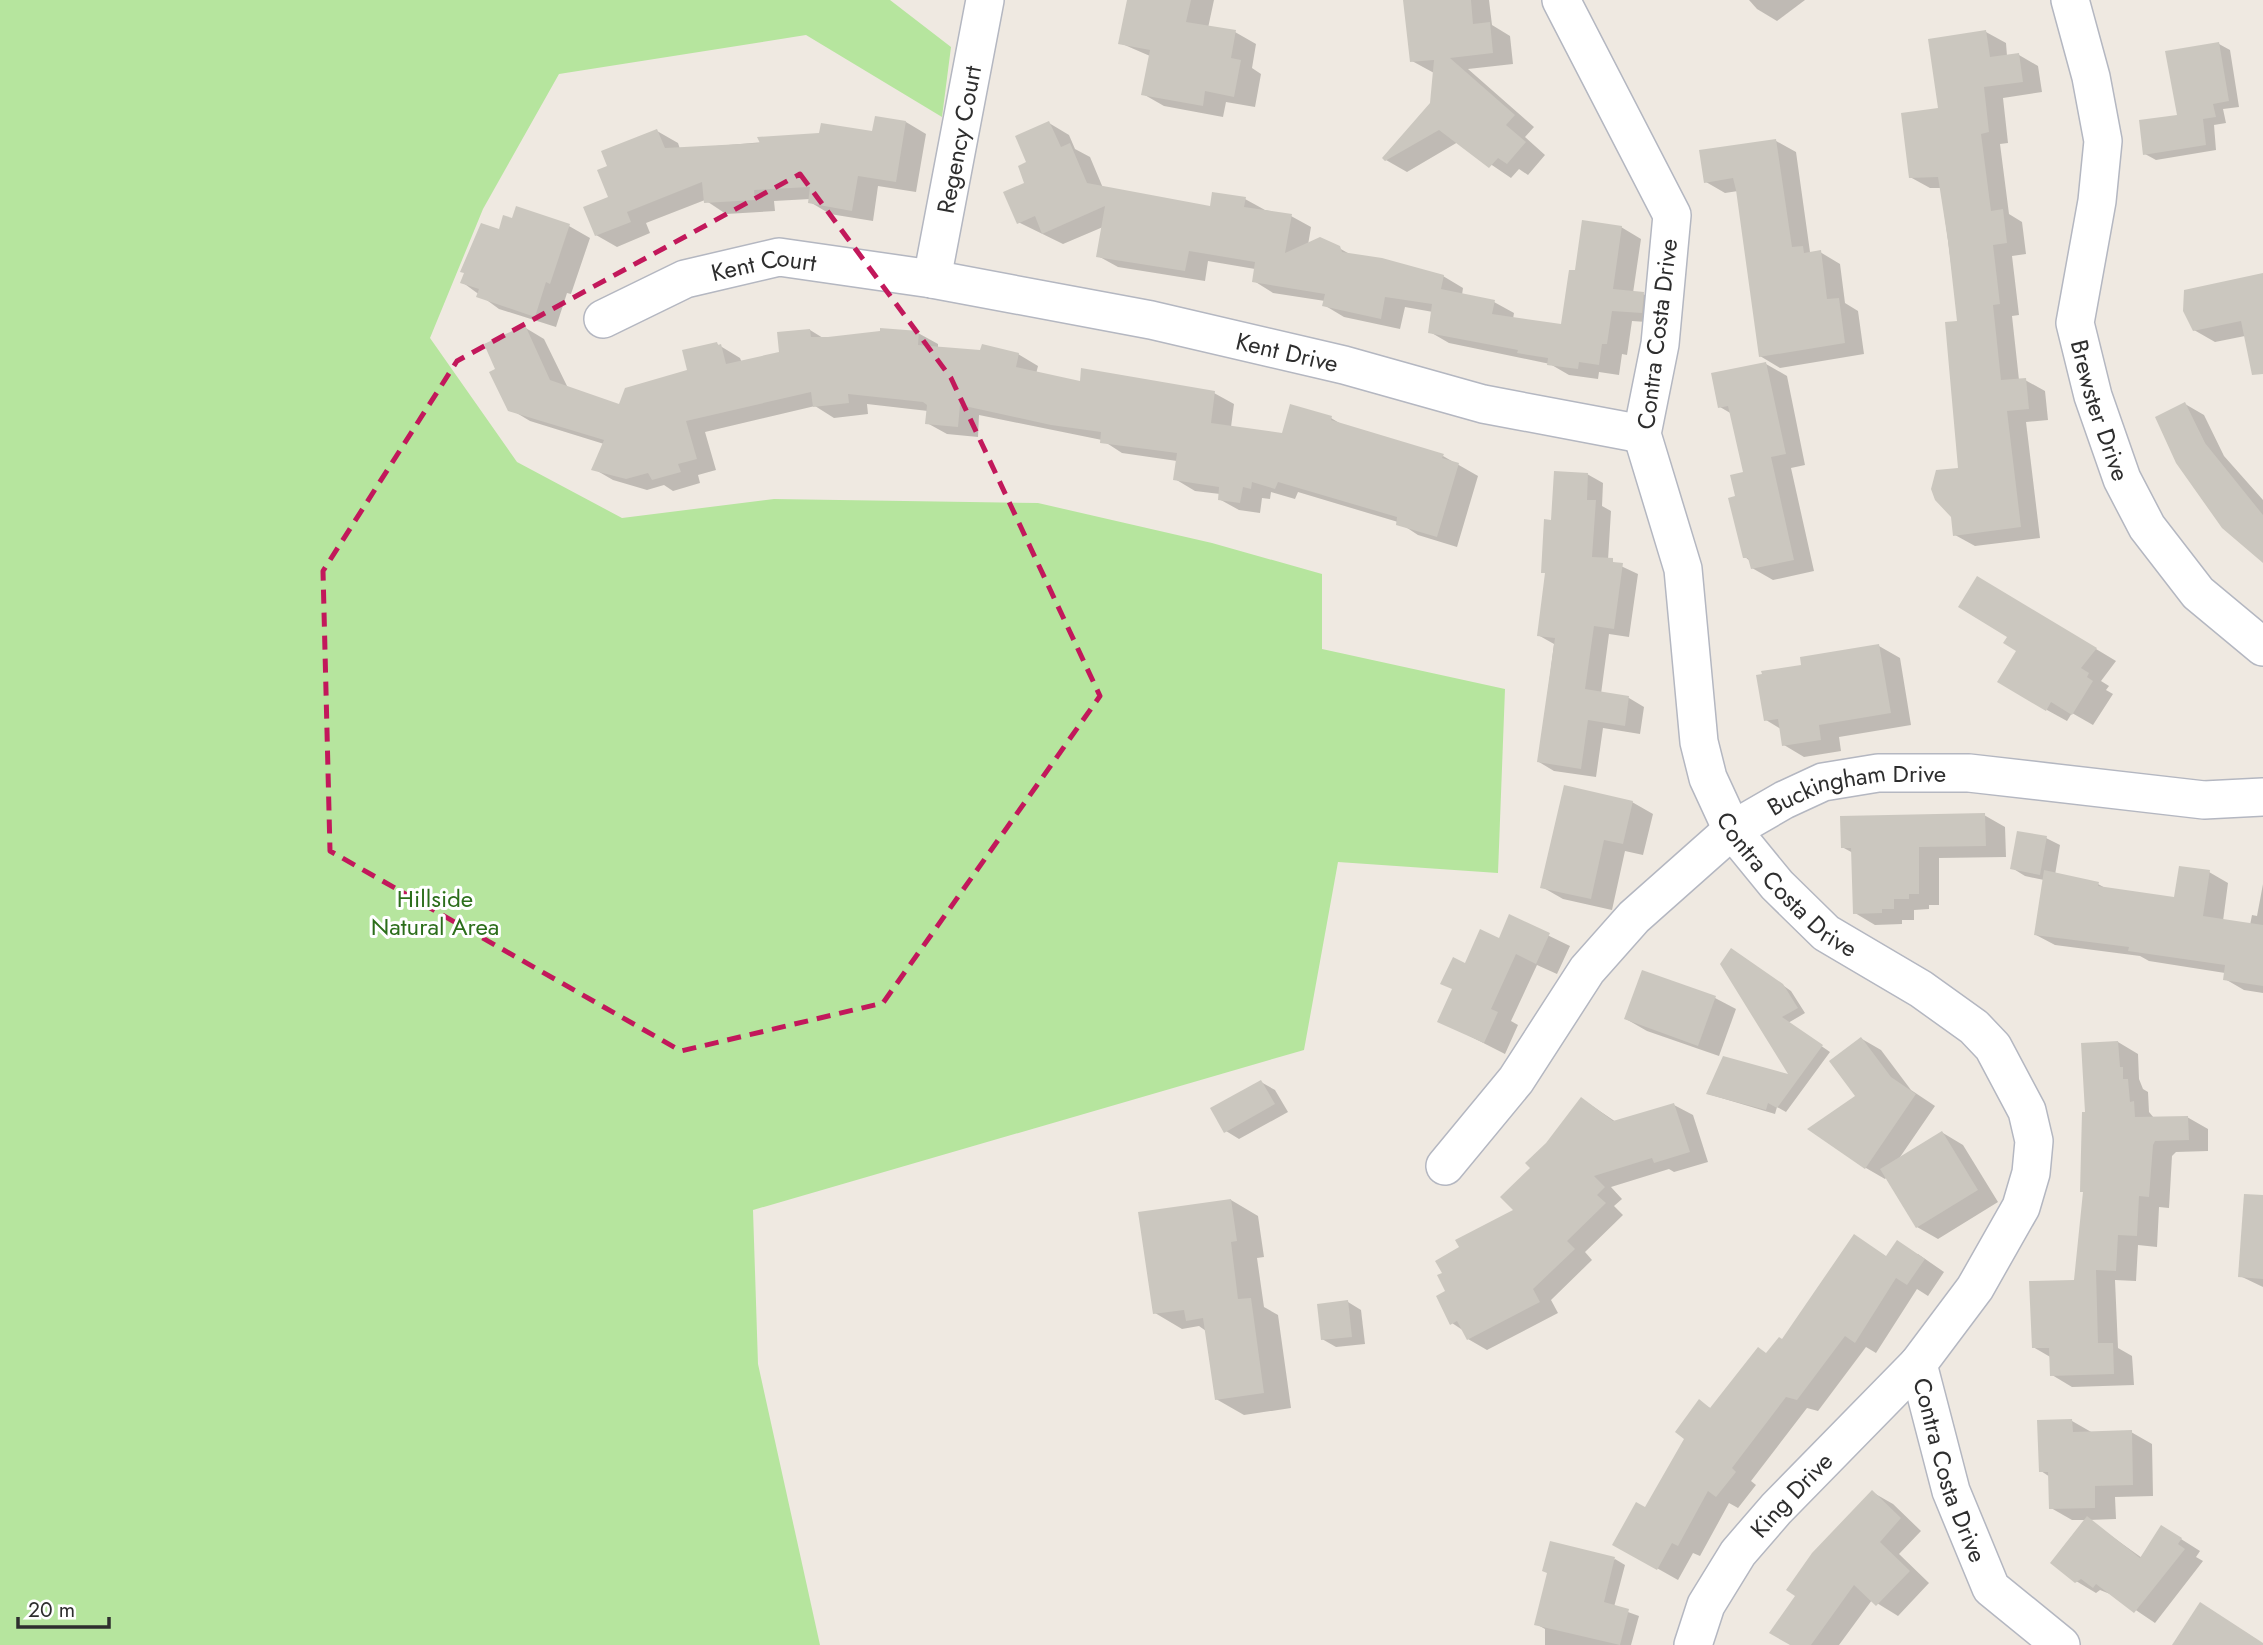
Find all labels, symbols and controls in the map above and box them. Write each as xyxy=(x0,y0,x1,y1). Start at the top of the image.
street label: Regency Court xyxy=(927,62,990,216)
street label: Contra Costa Drive xyxy=(1628,237,1686,431)
street label: Kent Court xyxy=(708,239,819,290)
street label: Kent Drive xyxy=(1232,323,1342,381)
street label: Brewster Drive xyxy=(2062,336,2139,486)
street label: Buckingham Drive xyxy=(1760,755,1946,824)
street label: Contra Costa Drive xyxy=(1708,806,1864,965)
park label: Hillside Natural Area xyxy=(371,881,499,944)
street label: Contra Costa Drive xyxy=(1905,1374,1996,1568)
street label: King Drive xyxy=(1741,1444,1840,1545)
scale bar xyxy=(18,1586,108,1630)
text: 20 m xyxy=(28,1595,75,1625)

